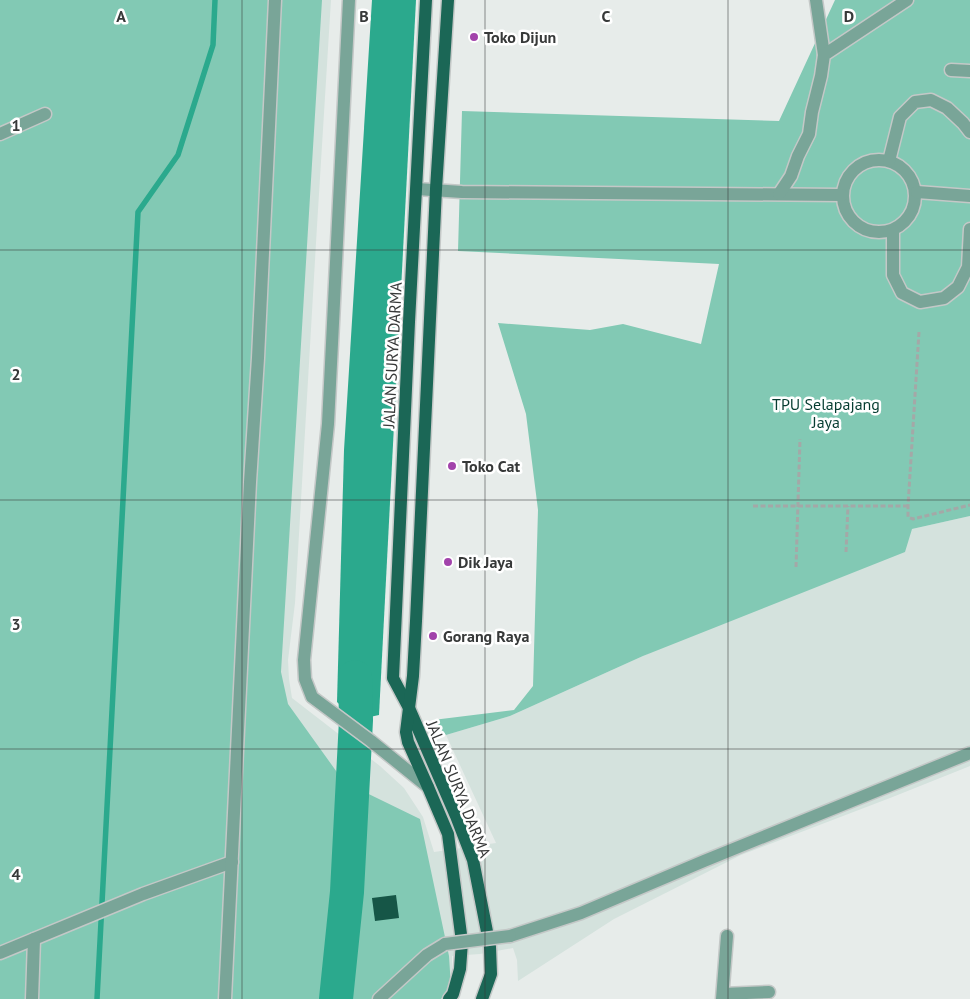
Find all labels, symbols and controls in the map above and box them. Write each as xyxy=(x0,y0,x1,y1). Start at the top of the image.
text: A xyxy=(116,6,126,26)
text: B xyxy=(359,6,369,26)
text: C xyxy=(602,6,611,26)
text: D xyxy=(844,6,854,26)
place label: Toko Dijun xyxy=(484,27,556,47)
marker: Toko Dijun xyxy=(468,31,480,43)
text: 1 xyxy=(11,115,21,135)
street label: JALAN SURYA DARMA xyxy=(378,281,406,429)
text: 2 xyxy=(11,364,21,384)
park label: TPU Selapajang Jaya xyxy=(772,394,880,432)
place label: Toko Cat xyxy=(462,456,520,476)
marker: Toko Cat xyxy=(446,460,458,472)
place label: Dik Jaya xyxy=(458,552,513,572)
marker: Dik Jaya xyxy=(442,556,454,568)
text: 3 xyxy=(11,614,21,634)
place label: Gorang Raya xyxy=(443,626,529,646)
marker: Gorang Raya xyxy=(427,630,439,642)
street label: JALAN SURYA DARMA xyxy=(422,717,496,861)
text: 4 xyxy=(11,864,21,884)

